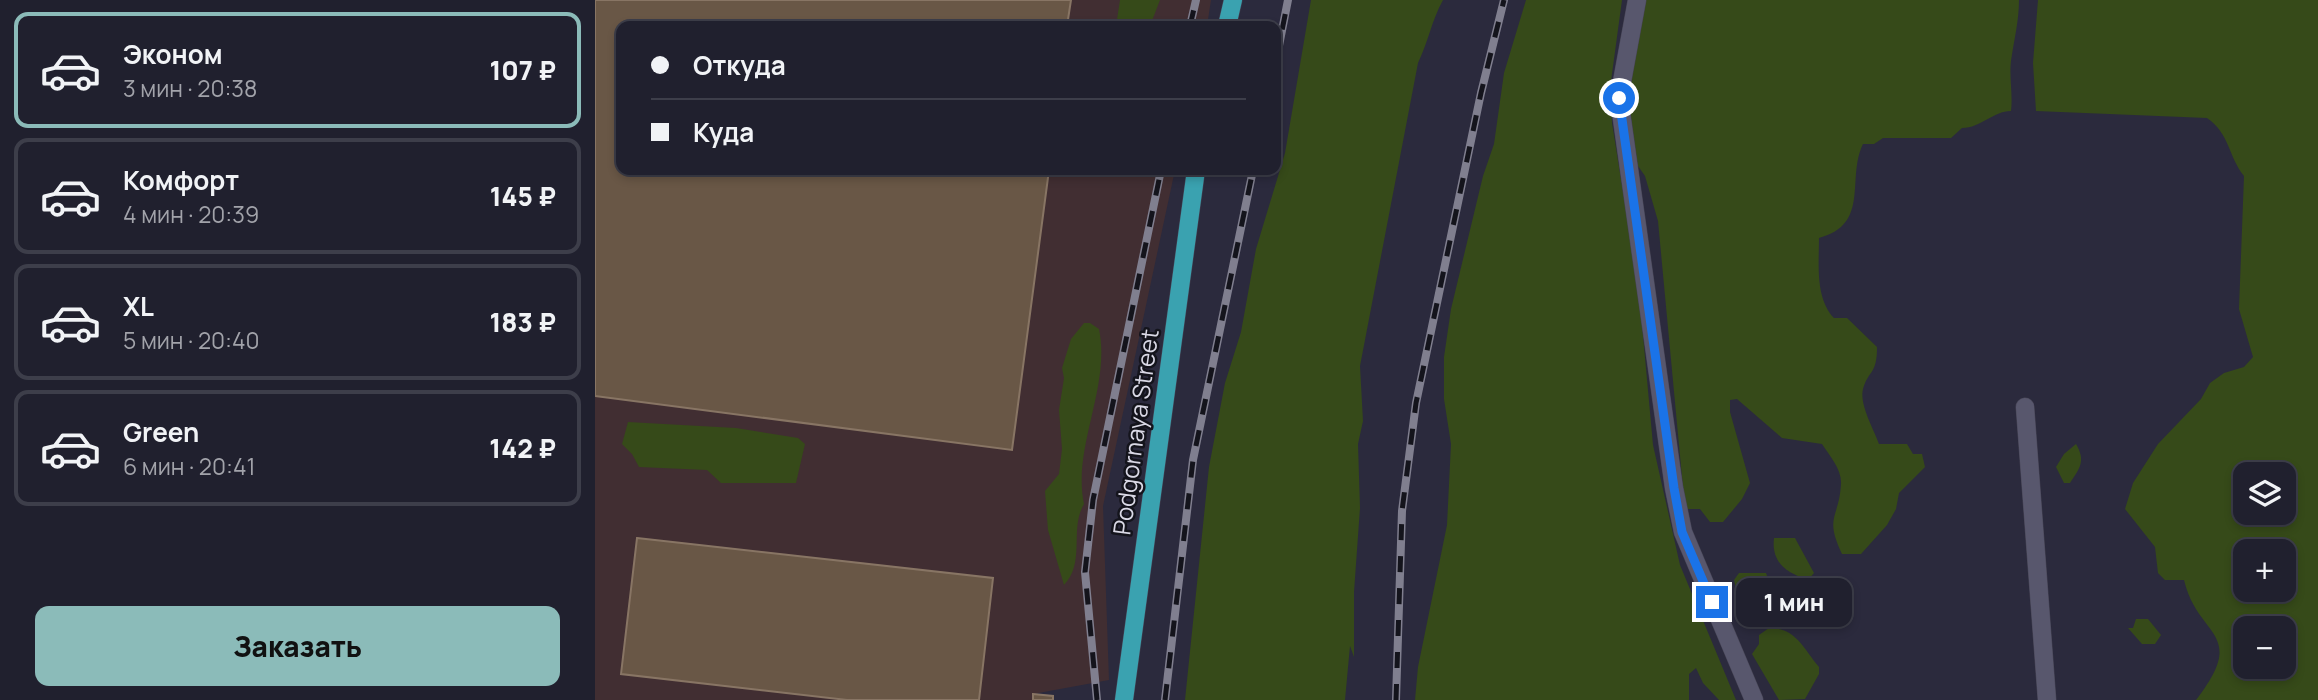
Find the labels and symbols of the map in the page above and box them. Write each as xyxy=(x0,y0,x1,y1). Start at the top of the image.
route start xyxy=(1603,82,1635,114)
street label: Podgornaya Street xyxy=(1104,327,1166,537)
callout: 1 мин xyxy=(1737,578,1852,626)
route end xyxy=(1696,586,1728,618)

